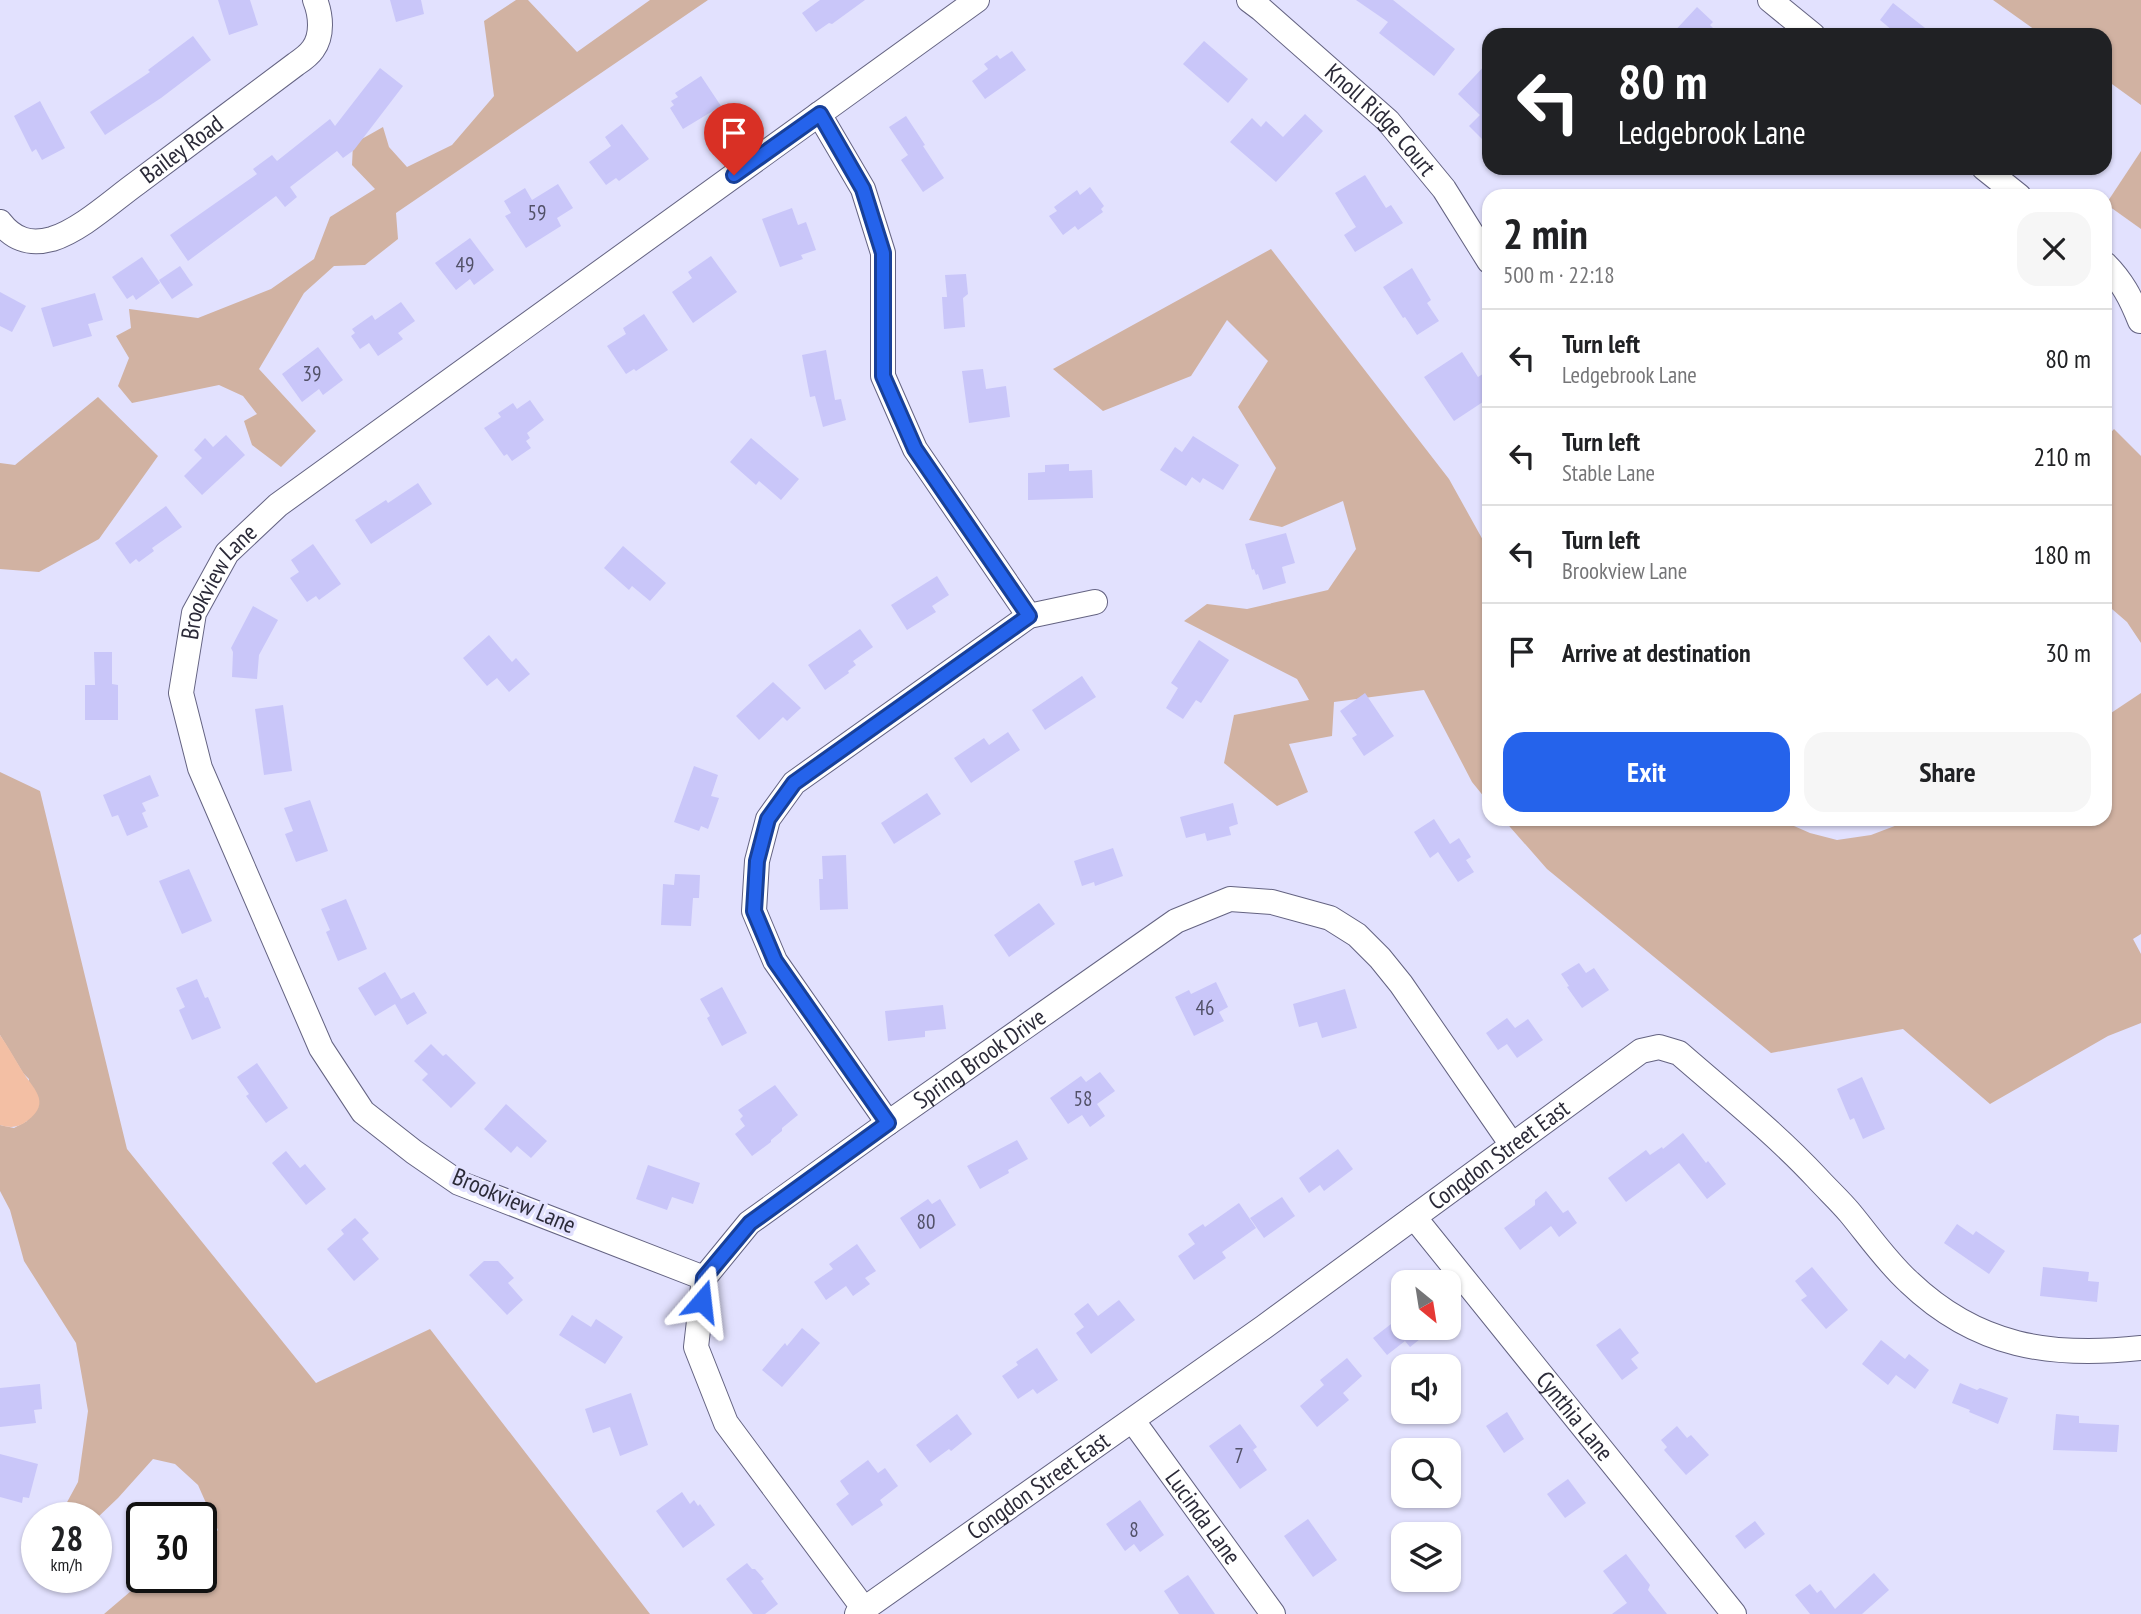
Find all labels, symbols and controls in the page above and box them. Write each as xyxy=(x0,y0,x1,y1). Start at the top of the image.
text: 80 m xyxy=(1618,49,1707,113)
icon: left xyxy=(1503,56,1594,147)
street label: Knoll Ridge Court xyxy=(1319,57,1443,182)
pin xyxy=(704,103,764,175)
street label: Bailey Road xyxy=(134,108,229,190)
text: Ledgebrook Lane xyxy=(1618,111,1806,153)
icon: arrive xyxy=(715,114,753,152)
house number: 59 xyxy=(528,199,546,226)
text: 2 min xyxy=(1503,206,1588,261)
button: close xyxy=(2017,212,2091,286)
house number: 49 xyxy=(456,251,474,278)
text: 500 m · 22:18 xyxy=(1503,260,1615,289)
text: Turn left xyxy=(1562,327,1640,360)
icon: left xyxy=(1503,339,1541,377)
text: 80 m xyxy=(2045,342,2091,375)
house number: 39 xyxy=(303,360,321,387)
text: Ledgebrook Lane xyxy=(1562,360,1697,389)
text: Turn left xyxy=(1562,425,1640,458)
icon: left xyxy=(1503,437,1541,475)
text: 210 m xyxy=(2033,440,2091,473)
text: Stable Lane xyxy=(1562,458,1655,487)
street label: Brookview Lane xyxy=(174,517,263,642)
text: Turn left xyxy=(1562,523,1640,556)
icon: left xyxy=(1503,535,1541,573)
text: 180 m xyxy=(2033,538,2091,571)
text: Brookview Lane xyxy=(1562,556,1687,585)
icon: arrive xyxy=(1503,633,1541,671)
text: Arrive at destination xyxy=(1562,636,1751,669)
text: 30 m xyxy=(2045,636,2091,669)
button: Exit xyxy=(1503,732,1790,812)
button: Share xyxy=(1804,732,2091,812)
house number: 46 xyxy=(1196,994,1214,1021)
street label: Spring Brook Drive xyxy=(907,1001,1052,1115)
house number: 58 xyxy=(1074,1085,1092,1112)
street label: Congdon Street East xyxy=(1422,1092,1576,1217)
street label: Brookview Lane xyxy=(448,1161,580,1240)
house number: 80 xyxy=(917,1208,935,1235)
position arrow xyxy=(665,1264,739,1338)
north arrow xyxy=(1391,1270,1461,1340)
map controls xyxy=(1391,1270,1461,1592)
button: sound xyxy=(1391,1354,1461,1424)
street label: Cynthia Lane xyxy=(1530,1365,1621,1467)
street label: Congdon Street East xyxy=(961,1424,1116,1547)
button: search xyxy=(1391,1438,1461,1508)
house number: 7 xyxy=(1234,1442,1244,1469)
street label: Lucinda Lane xyxy=(1159,1464,1248,1570)
speed limit sign: 30 xyxy=(126,1502,217,1593)
text: 28 xyxy=(50,1515,83,1561)
house number: 8 xyxy=(1129,1516,1139,1543)
button: layers xyxy=(1391,1522,1461,1592)
text: km/h xyxy=(51,1553,82,1576)

